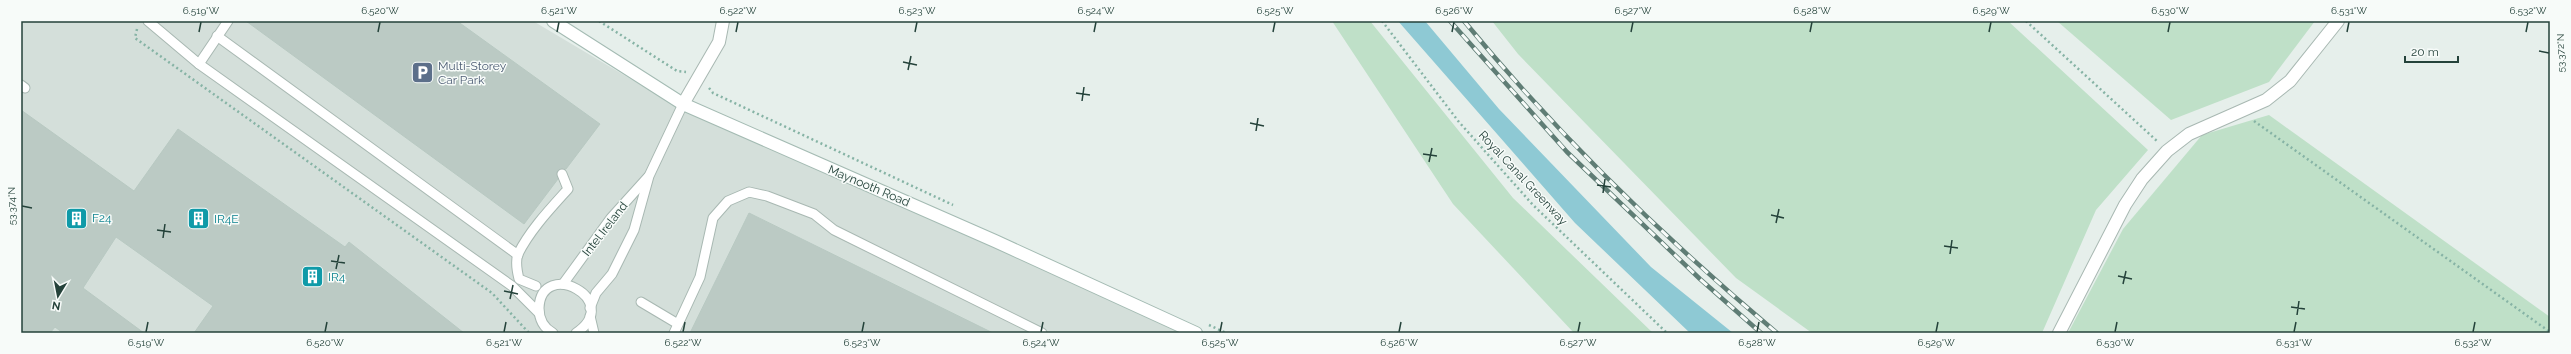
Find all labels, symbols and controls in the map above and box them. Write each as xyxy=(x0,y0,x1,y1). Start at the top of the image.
text: 6.519°W xyxy=(183,5,220,16)
text: 6.520°W xyxy=(361,5,399,16)
text: 6.521°W xyxy=(541,5,577,16)
text: 6.522°W xyxy=(720,5,757,16)
text: 6.523°W xyxy=(899,5,936,16)
text: 6.524°W xyxy=(1077,5,1115,16)
text: 6.525°W xyxy=(1256,5,1294,16)
text: 6.526°W xyxy=(1435,5,1473,16)
text: 6.527°W xyxy=(1614,5,1652,16)
text: 6.528°W xyxy=(1793,5,1831,16)
text: 6.529°W xyxy=(1972,5,2010,16)
text: 6.530°W xyxy=(2151,5,2189,16)
text: 6.531°W xyxy=(2331,5,2367,16)
text: 6.532°W xyxy=(2510,5,2547,16)
text: 53.372°N xyxy=(2555,34,2566,72)
scale bar xyxy=(2405,38,2458,64)
text: 20 m xyxy=(2411,45,2439,59)
place label: Multi-Storey Car Park xyxy=(438,59,507,87)
parking icon: Multi-Storey Car Park xyxy=(410,60,436,86)
street label: Royal Canal Greenway xyxy=(1476,128,1571,228)
street label: Maynooth Road xyxy=(826,162,912,210)
text: 53.374°N xyxy=(6,187,17,225)
street label: Intel Ireland xyxy=(579,199,631,259)
building icon: F24 xyxy=(63,205,89,231)
building icon: IR4E xyxy=(186,206,212,232)
place label: F24 xyxy=(92,211,112,225)
place label: IR4E xyxy=(214,212,239,226)
building icon: IR4 xyxy=(299,264,325,290)
place label: IR4 xyxy=(328,270,346,284)
north arrow xyxy=(38,276,78,316)
text: N xyxy=(51,298,62,312)
text: 6.519°W xyxy=(128,337,165,348)
text: 6.520°W xyxy=(306,337,344,348)
text: 6.521°W xyxy=(486,337,522,348)
text: 6.522°W xyxy=(665,337,702,348)
text: 6.523°W xyxy=(844,337,881,348)
text: 6.524°W xyxy=(1022,337,1060,348)
text: 6.525°W xyxy=(1201,337,1239,348)
text: 6.526°W xyxy=(1380,337,1418,348)
text: 6.527°W xyxy=(1559,337,1597,348)
text: 6.528°W xyxy=(1738,337,1776,348)
text: 6.529°W xyxy=(1917,337,1955,348)
text: 6.530°W xyxy=(2096,337,2134,348)
text: 6.531°W xyxy=(2276,337,2312,348)
text: 6.532°W xyxy=(2455,337,2492,348)

